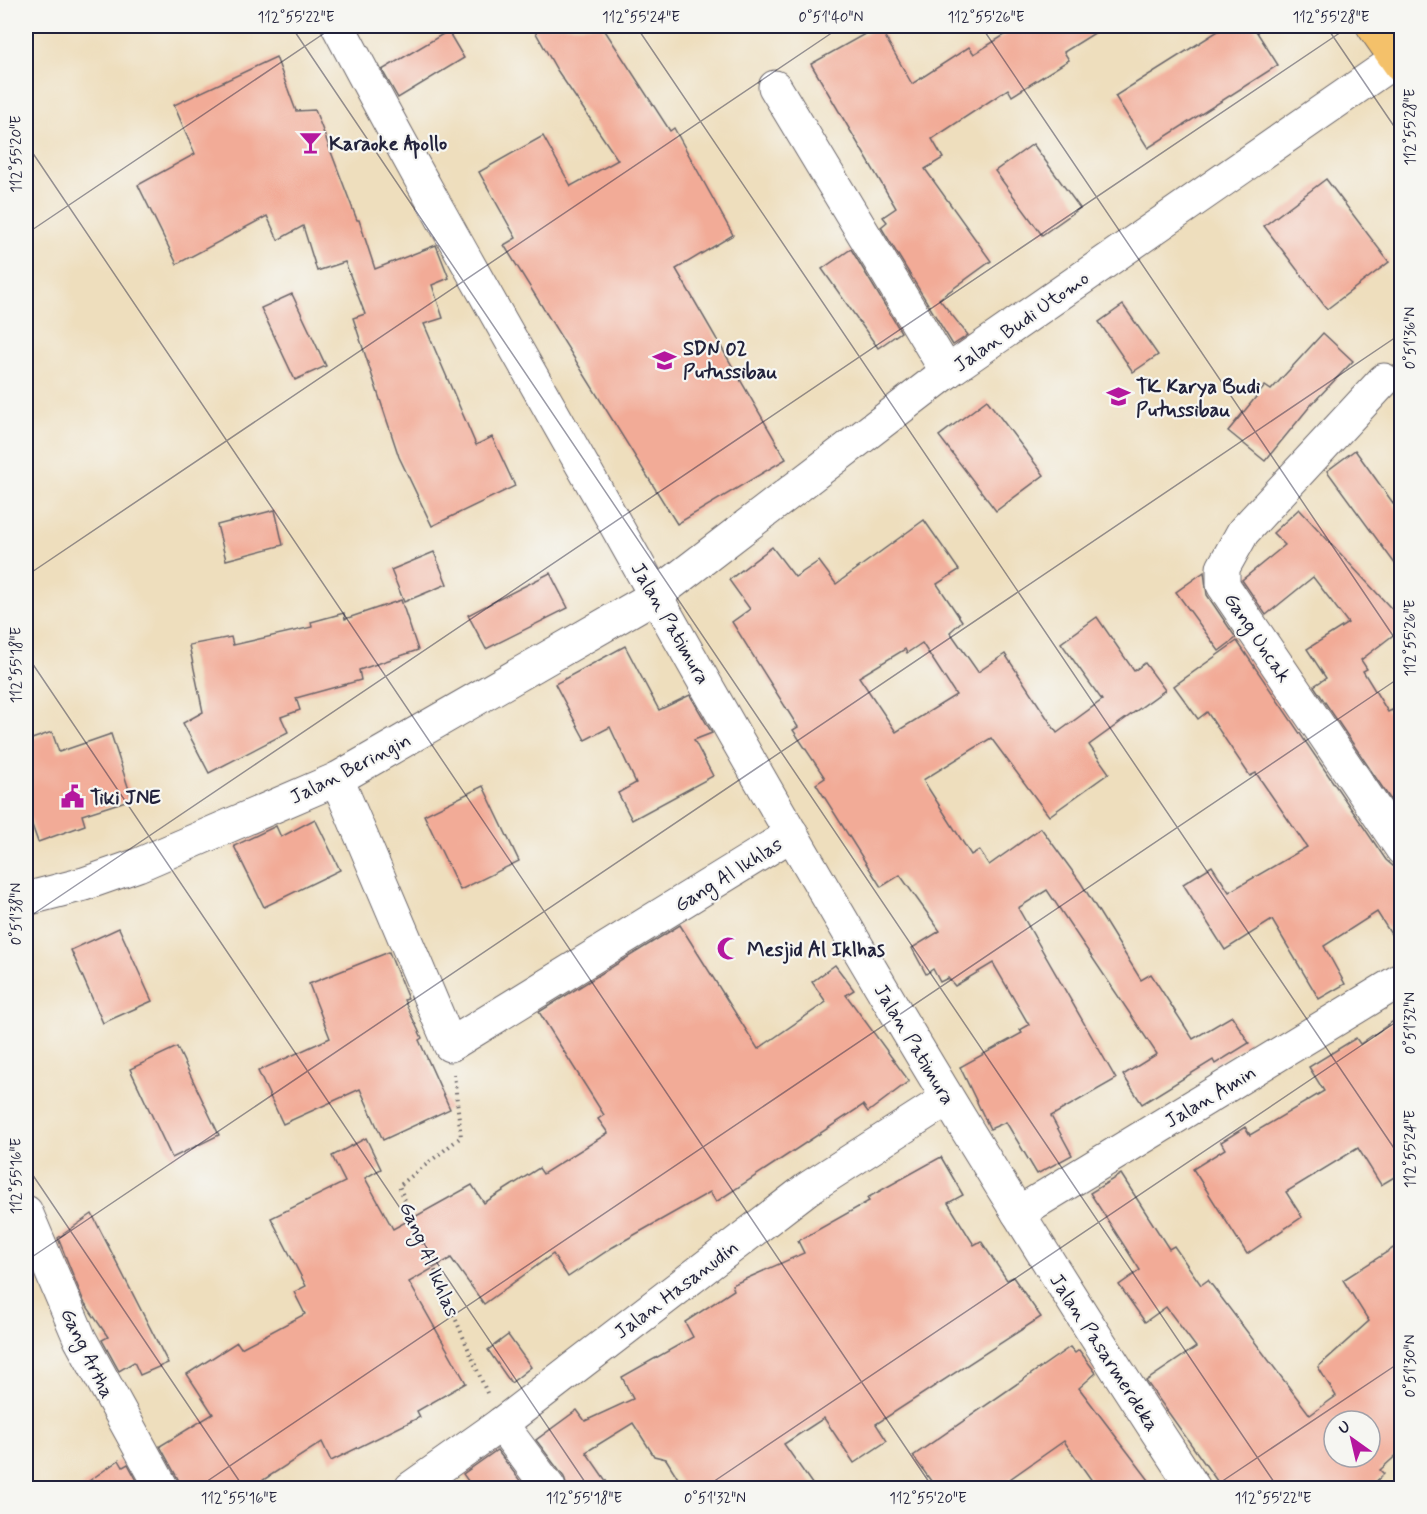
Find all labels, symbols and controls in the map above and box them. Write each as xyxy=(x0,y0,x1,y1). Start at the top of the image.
text: 112°55'22"E xyxy=(258,8,335,28)
text: 112°55'24"E xyxy=(602,8,680,28)
text: 0°51'40"N xyxy=(799,8,863,28)
text: 112°55'26"E xyxy=(947,8,1025,28)
text: 112°55'28"E xyxy=(1292,8,1370,28)
text: 112°55'28"E xyxy=(1401,88,1421,166)
text: 112°55'20"E xyxy=(7,115,27,193)
bar icon: Karaoke Apollo xyxy=(298,130,324,156)
place label: Karaoke Apollo xyxy=(329,131,447,159)
street label: Jalan Budi Utomo xyxy=(949,265,1095,379)
text: 0°51'36"N xyxy=(1401,307,1421,369)
place label: SDN 02 Putussibau xyxy=(683,336,777,386)
school or university icon: SDN 02 Putussibau xyxy=(652,347,678,373)
place label: TK Karya Budi Putussibau xyxy=(1136,374,1261,424)
school or university icon: TK Karya Budi Putussibau xyxy=(1105,384,1131,410)
street label: Jalan Patimura xyxy=(624,558,716,690)
street label: Gang Uncak xyxy=(1216,588,1297,689)
text: 112°55'26"E xyxy=(1401,599,1421,677)
text: 112°55'18"E xyxy=(7,627,27,703)
street label: Jalan Beringin xyxy=(285,727,416,811)
public building icon: Tiki JNE xyxy=(59,784,85,810)
place label: Tiki JNE xyxy=(90,785,161,812)
street label: Gang Al Ikhlas xyxy=(670,831,789,920)
text: 0°51'38"N xyxy=(7,883,27,945)
mosque icon: Mesjid Al Iklhas xyxy=(716,936,742,962)
place label: Mesjid Al Iklhas xyxy=(747,937,885,964)
street label: Jalan Patimura xyxy=(867,979,960,1110)
text: 0°51'32"N xyxy=(1401,992,1421,1054)
street label: Jalan Amin xyxy=(1160,1059,1262,1135)
text: 112°55'24"E xyxy=(1401,1110,1421,1188)
text: 112°55'16"E xyxy=(7,1137,27,1214)
street label: Gang Al Ikhlas xyxy=(391,1198,465,1322)
street label: Jalan Hasanudin xyxy=(609,1235,745,1346)
street label: Jalan Pasarmerdeka xyxy=(1043,1269,1165,1437)
street label: Gang Artha xyxy=(52,1304,120,1404)
text: 0°51'30"N xyxy=(1401,1335,1421,1397)
north arrow xyxy=(1322,1409,1382,1469)
text: U xyxy=(1334,1416,1355,1439)
text: 112°55'16"E xyxy=(201,1489,278,1509)
text: 112°55'18"E xyxy=(546,1489,622,1509)
text: 0°51'32"N xyxy=(684,1489,746,1509)
text: 112°55'20"E xyxy=(889,1489,967,1509)
text: 112°55'22"E xyxy=(1235,1489,1312,1509)

